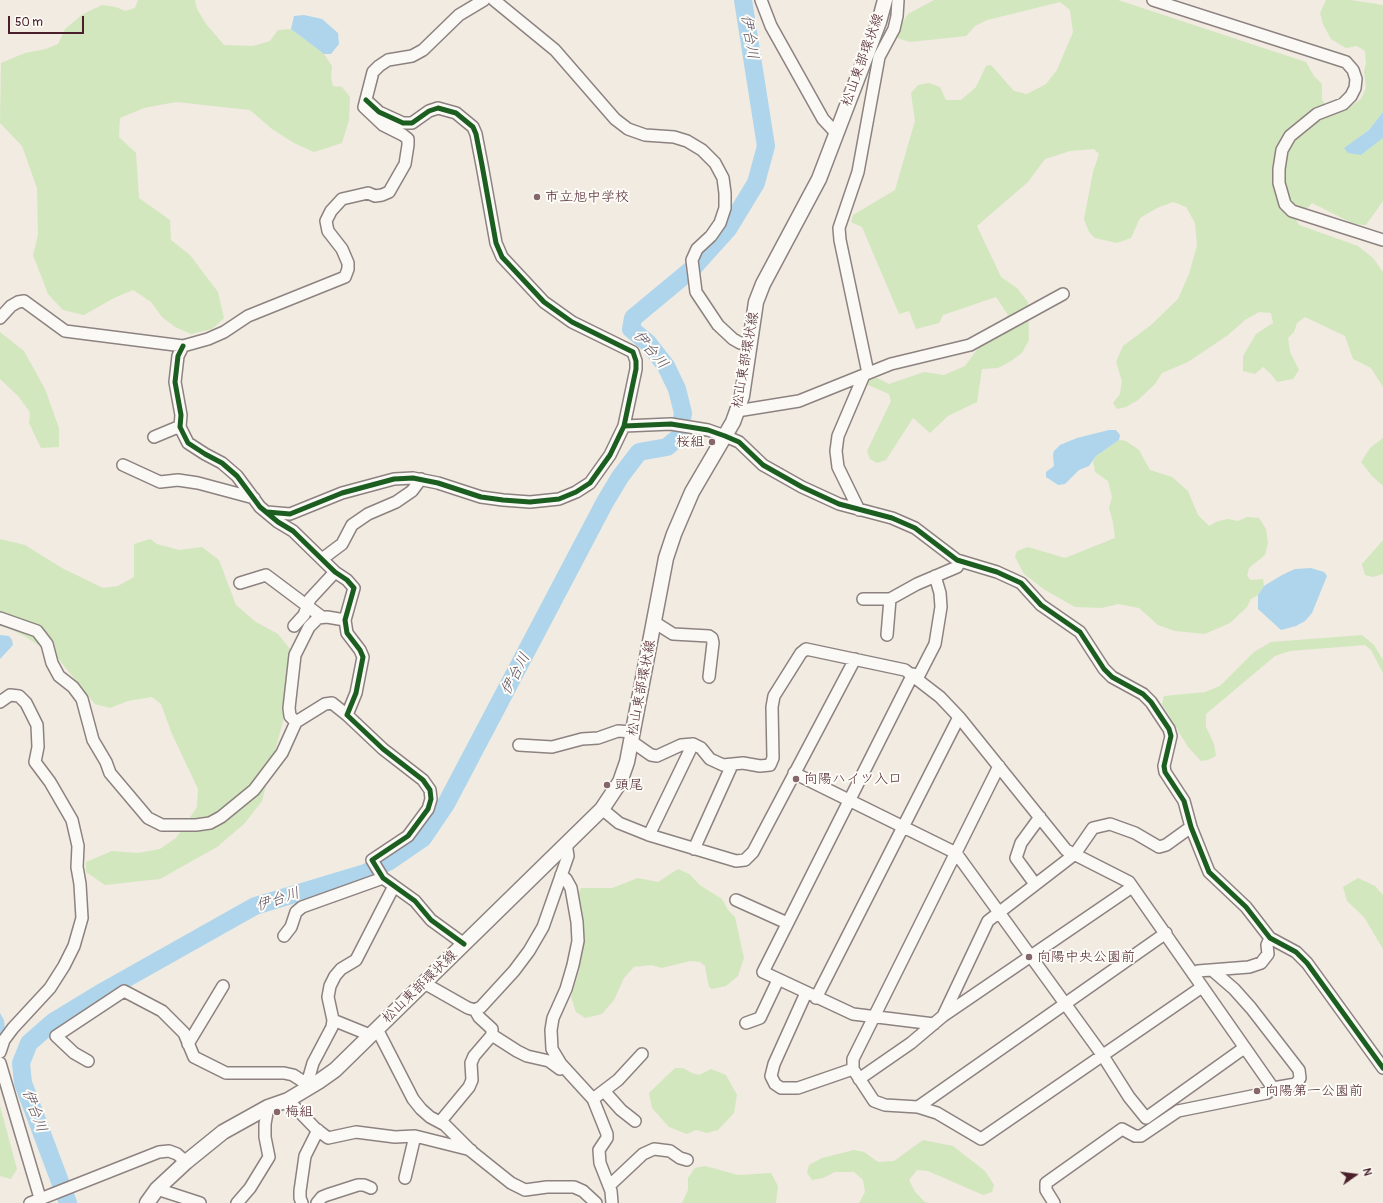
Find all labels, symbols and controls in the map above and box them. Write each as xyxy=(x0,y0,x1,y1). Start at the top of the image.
scale bar xyxy=(10,8,86,34)
street label: 松山東部環状線 xyxy=(838,11,888,109)
water label: 伊台川 xyxy=(737,13,761,61)
text: 50 m xyxy=(15,15,43,30)
place label: 市立旭中学校 xyxy=(545,189,629,205)
marker: 市立旭中学校 xyxy=(532,192,542,202)
street label: 松山東部環状線 xyxy=(729,310,763,410)
water label: 伊台川 xyxy=(629,327,671,373)
place label: 桜組 xyxy=(676,434,704,450)
marker: 桜組 xyxy=(707,437,717,447)
street label: 松山東部環状線 xyxy=(624,638,660,738)
water label: 伊台川 xyxy=(497,650,535,698)
place label: 向陽ハイツ入口 xyxy=(804,771,902,787)
marker: 向陽ハイツ入口 xyxy=(791,774,801,784)
place label: 頭尾 xyxy=(615,777,643,793)
marker: 頭尾 xyxy=(602,780,612,790)
water label: 伊台川 xyxy=(254,884,302,916)
street label: 松山東部環状線 xyxy=(379,947,461,1027)
place label: 向陽中央公園前 xyxy=(1037,949,1135,965)
marker: 向陽中央公園前 xyxy=(1024,952,1034,962)
place label: 向陽第一公園前 xyxy=(1265,1083,1363,1099)
marker: 向陽第一公園前 xyxy=(1252,1086,1262,1096)
water label: 伊台川 xyxy=(18,1087,50,1135)
place label: 梅組 xyxy=(285,1104,313,1120)
marker: 梅組 xyxy=(272,1107,282,1117)
north arrow xyxy=(1335,1155,1375,1195)
text: N xyxy=(1360,1167,1374,1177)

